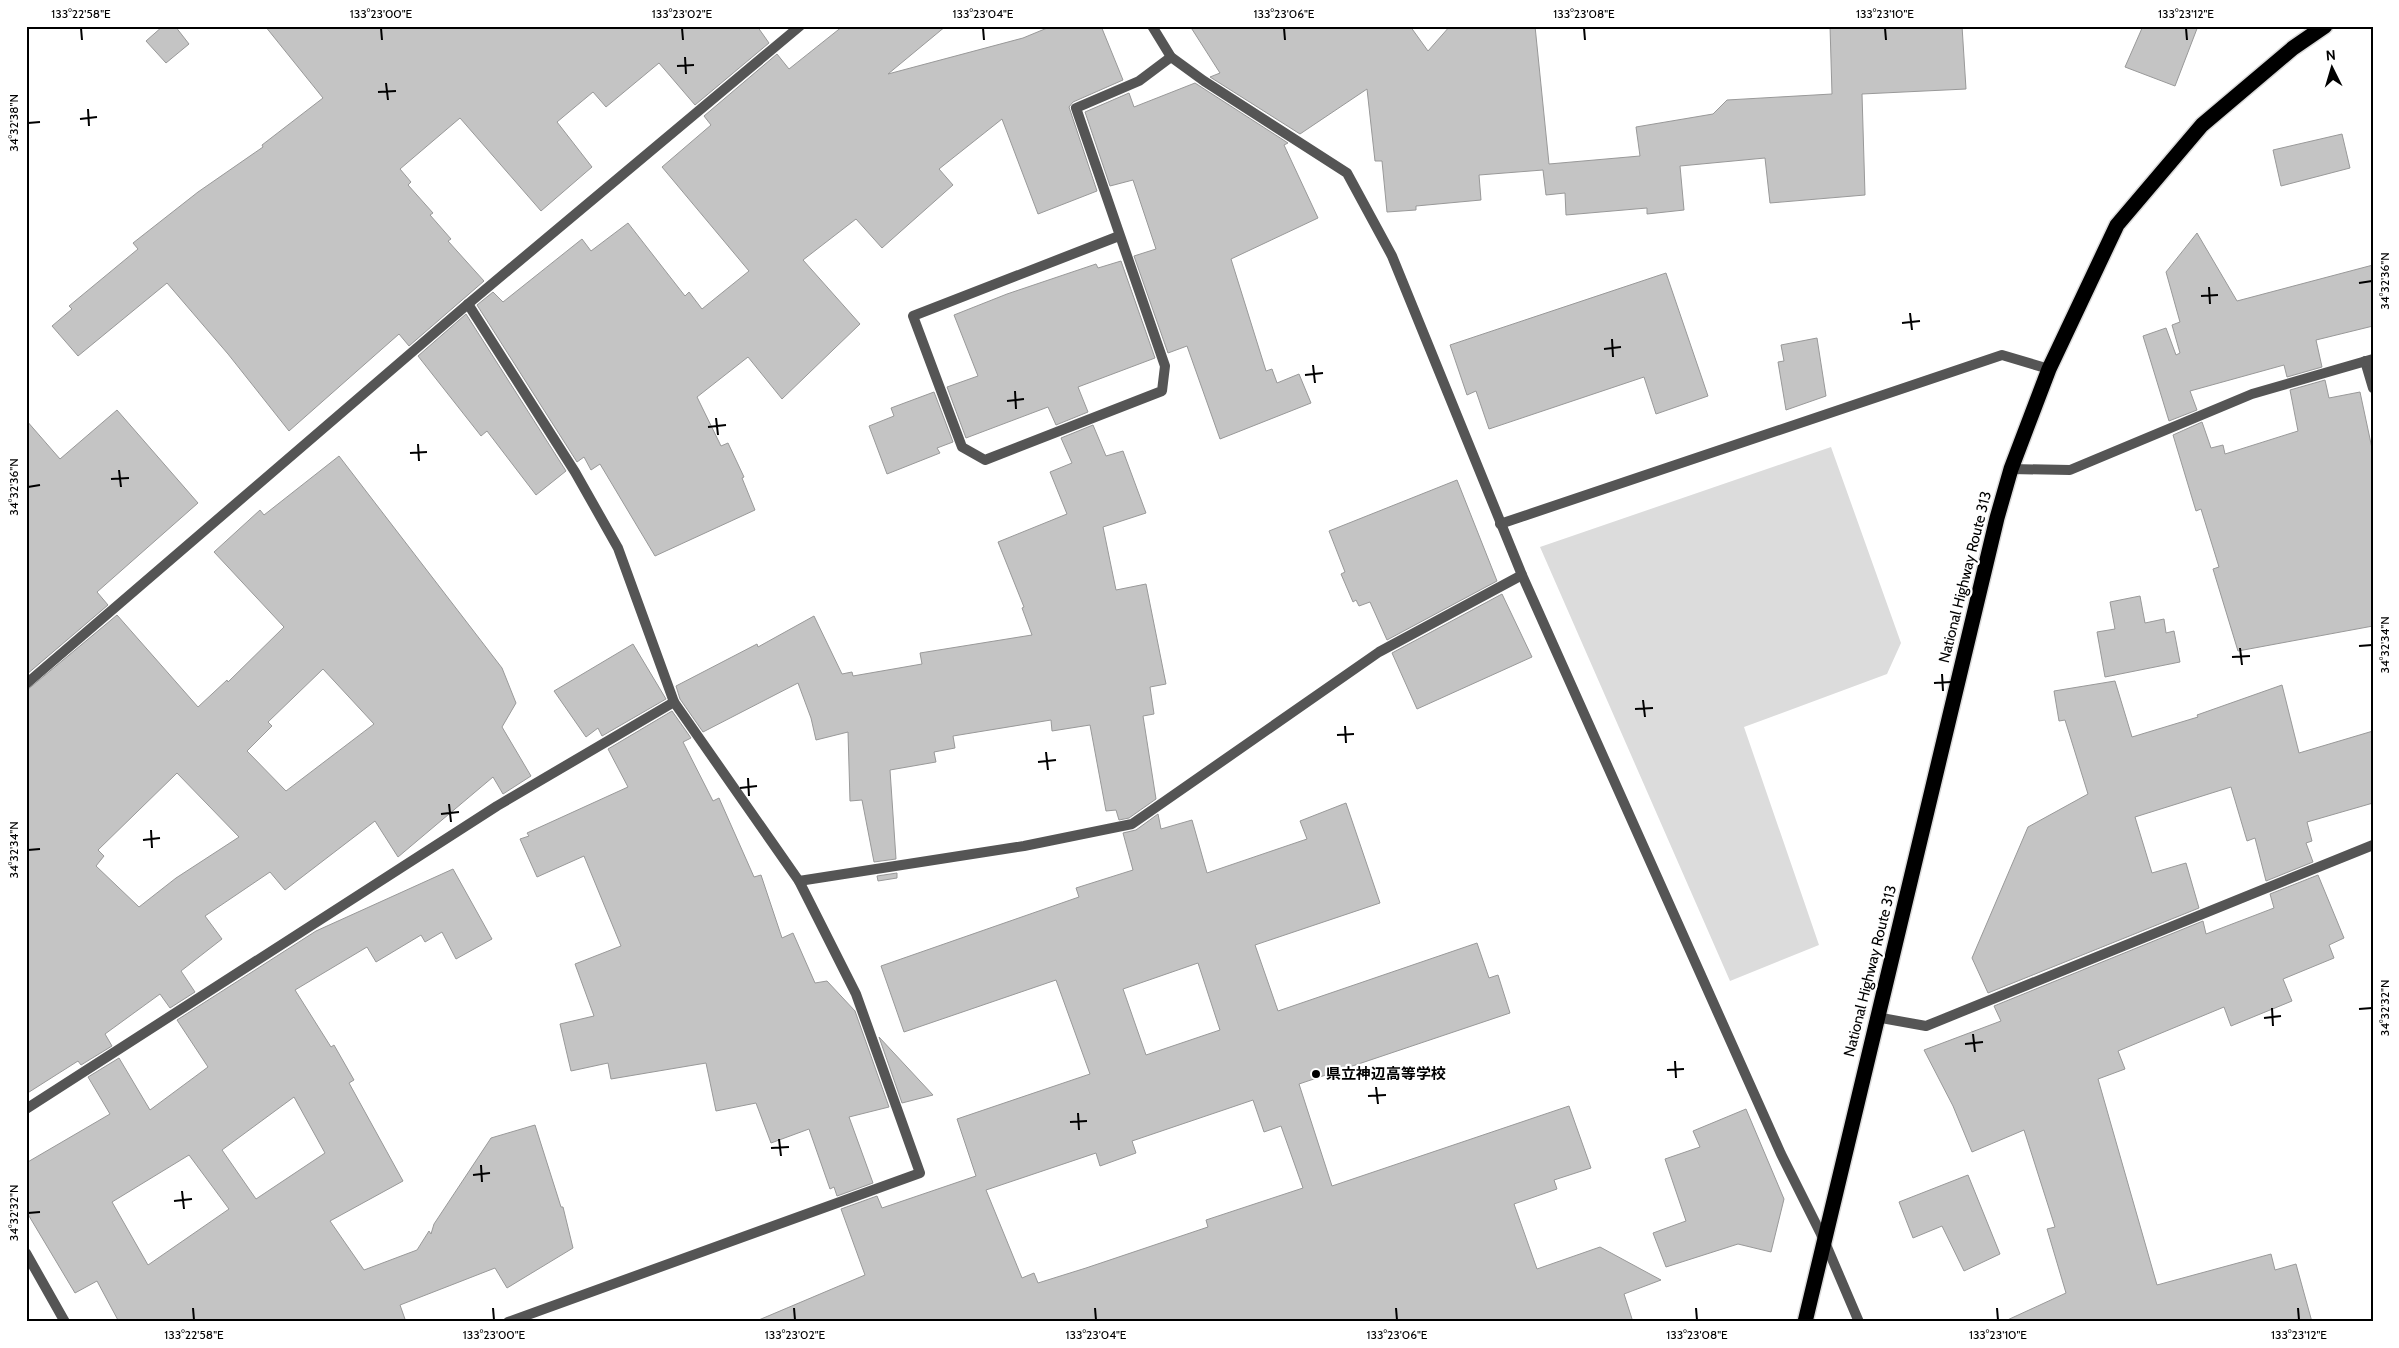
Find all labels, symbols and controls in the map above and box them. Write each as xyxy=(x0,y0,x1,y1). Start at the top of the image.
text: 133°22'58"E xyxy=(51,6,111,21)
text: 133°23'00"E xyxy=(350,6,413,21)
text: 133°23'02"E xyxy=(652,6,713,21)
text: 133°23'04"E xyxy=(953,6,1014,21)
text: 133°23'06"E xyxy=(1254,6,1315,21)
text: 133°23'08"E xyxy=(1553,6,1615,21)
text: 133°23'10"E xyxy=(1856,6,1914,21)
text: 133°23'12"E xyxy=(2158,6,2214,21)
north arrow xyxy=(2306,42,2356,92)
text: N xyxy=(2325,46,2337,64)
text: 34°32'38"N xyxy=(6,94,21,152)
text: 34°32'36"N xyxy=(2377,252,2392,310)
text: 34°32'36"N xyxy=(6,458,21,516)
street label: National Highway Route 313 xyxy=(1935,489,1995,665)
text: 34°32'34"N xyxy=(2377,616,2392,674)
text: 34°32'34"N xyxy=(6,821,21,879)
street label: National Highway Route 313 xyxy=(1840,883,1900,1059)
text: 34°32'32"N xyxy=(2377,980,2392,1036)
place label: 県立神辺高等学校 xyxy=(1326,1065,1446,1083)
marker: 県立神辺高等学校 xyxy=(1310,1068,1322,1080)
text: 34°32'32"N xyxy=(6,1185,21,1241)
text: 133°22'58"E xyxy=(164,1327,224,1342)
text: 133°23'00"E xyxy=(463,1327,526,1342)
text: 133°23'02"E xyxy=(765,1327,826,1342)
text: 133°23'04"E xyxy=(1066,1327,1127,1342)
text: 133°23'06"E xyxy=(1367,1327,1428,1342)
text: 133°23'08"E xyxy=(1666,1327,1728,1342)
text: 133°23'10"E xyxy=(1969,1327,2027,1342)
text: 133°23'12"E xyxy=(2271,1327,2327,1342)

